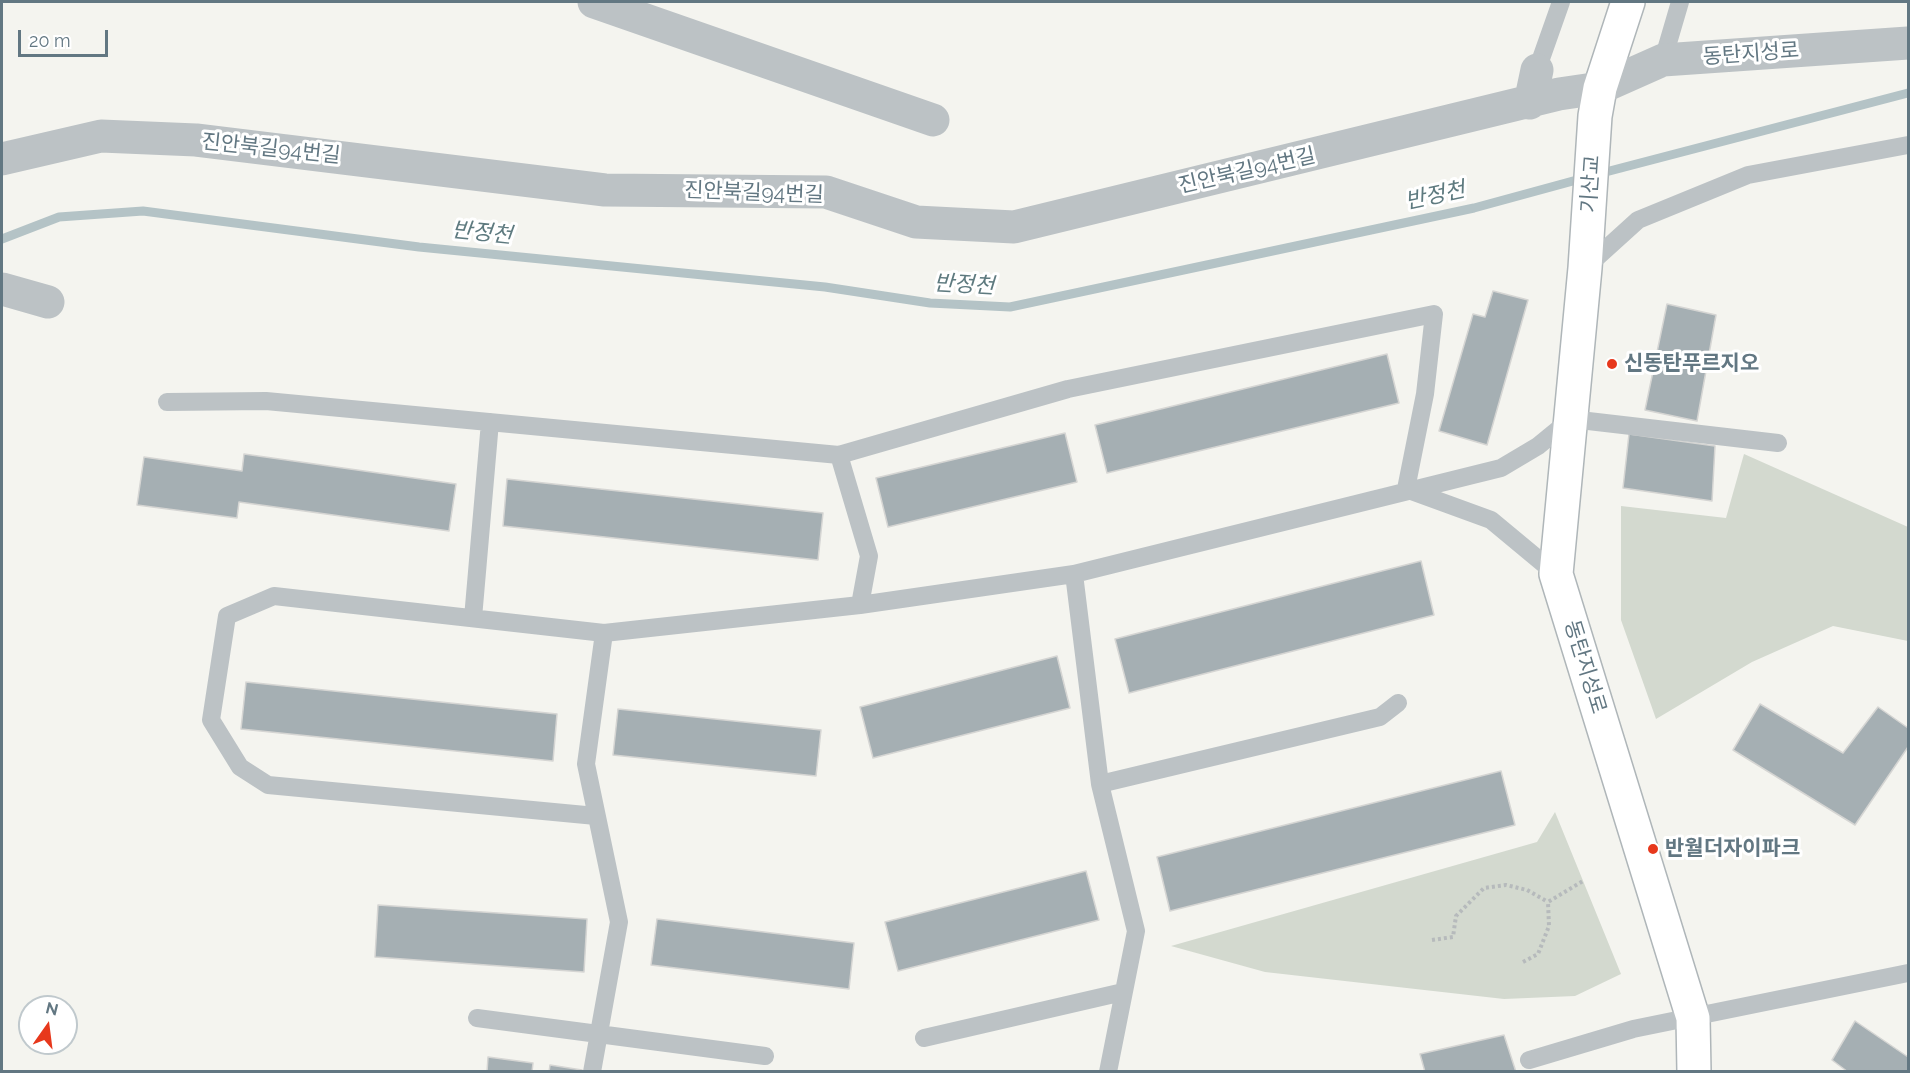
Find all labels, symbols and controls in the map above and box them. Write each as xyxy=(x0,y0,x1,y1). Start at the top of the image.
scale bar xyxy=(21,18,111,56)
text: 20 m xyxy=(29,30,71,51)
street label: 동탄지성로 xyxy=(1702,38,1800,70)
street label: 진안북길94번길 xyxy=(200,129,342,169)
street label: 진안북길94번길 xyxy=(1176,143,1318,199)
street label: 기산교 xyxy=(1576,154,1606,214)
water label: 반정천 xyxy=(1403,177,1467,215)
street label: 진안북길94번길 xyxy=(684,178,824,208)
water label: 반정천 xyxy=(450,217,514,249)
water label: 반정천 xyxy=(933,270,995,300)
place label: 신동탄푸르지오 xyxy=(1624,351,1759,377)
marker: 신동탄푸르지오 xyxy=(1605,357,1619,371)
street label: 동탄지성로 xyxy=(1559,617,1611,717)
place label: 반월더자이파크 xyxy=(1665,836,1800,862)
marker: 반월더자이파크 xyxy=(1646,842,1660,856)
north arrow xyxy=(18,995,78,1055)
text: N xyxy=(44,998,60,1020)

